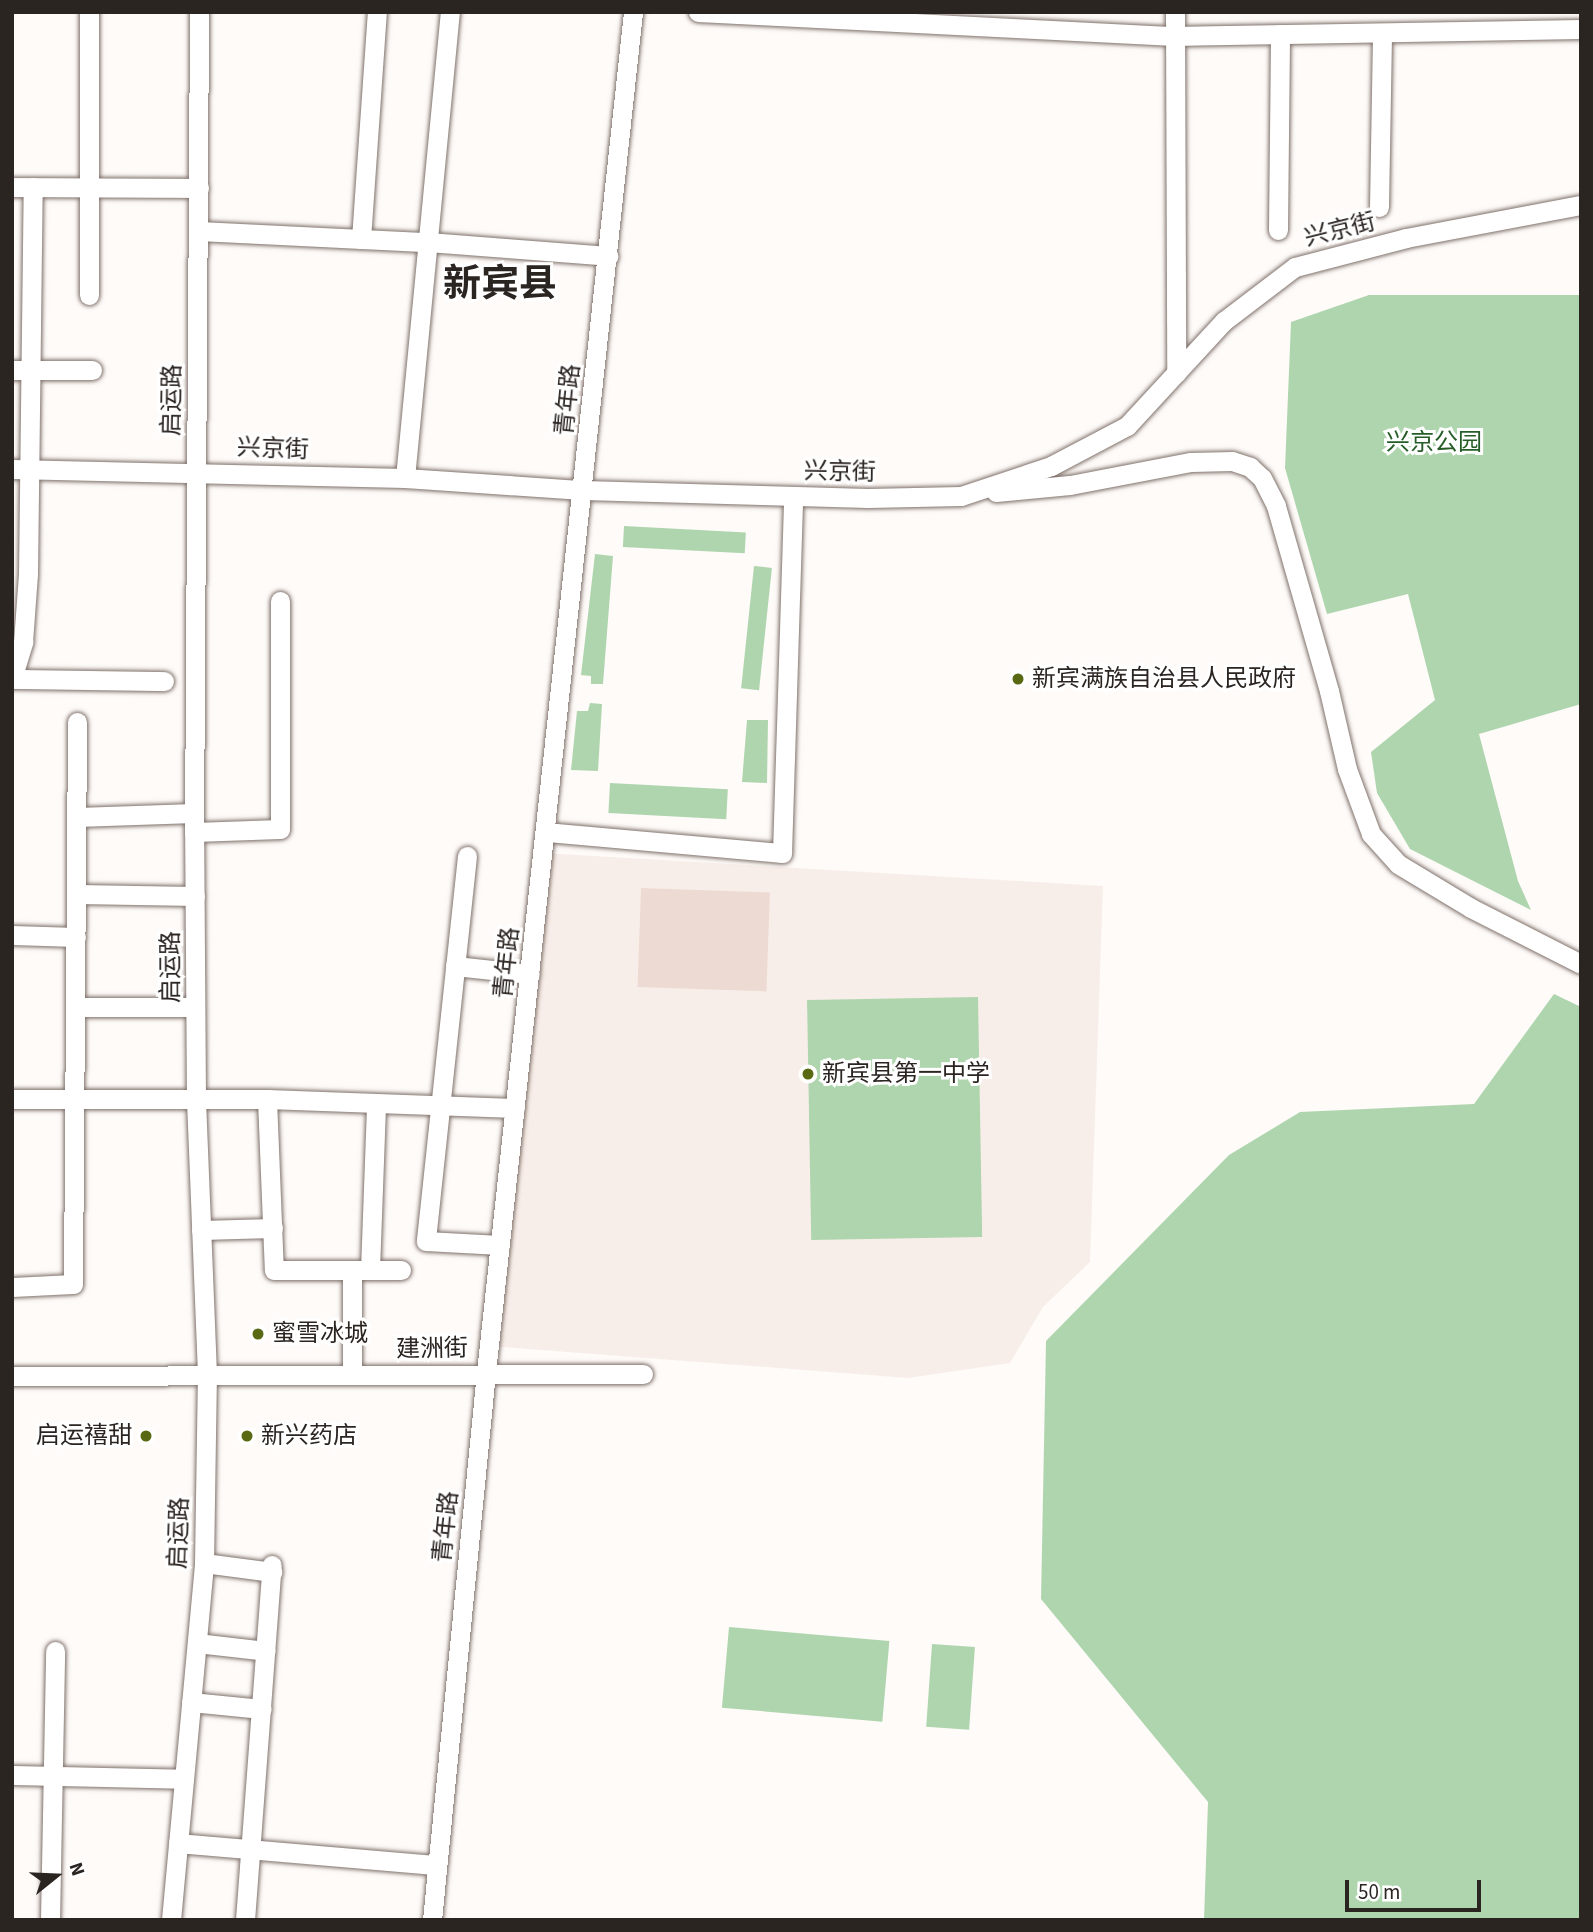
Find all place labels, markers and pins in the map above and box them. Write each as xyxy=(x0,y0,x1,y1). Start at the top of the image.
place label: 新宾满族自治县人民政府 xyxy=(1032,665,1296,693)
marker: 新宾满族自治县人民政府 xyxy=(1010,671,1026,687)
place label: 新宾县第一中学 xyxy=(822,1060,990,1088)
marker: 新宾县第一中学 xyxy=(800,1066,816,1082)
place label: 蜜雪冰城 xyxy=(272,1320,368,1348)
marker: 蜜雪冰城 xyxy=(250,1326,266,1342)
place label: 启运禧甜 xyxy=(36,1422,132,1450)
place label: 新兴药店 xyxy=(261,1422,357,1450)
marker: 启运禧甜 xyxy=(138,1428,154,1444)
marker: 新兴药店 xyxy=(239,1428,255,1444)

